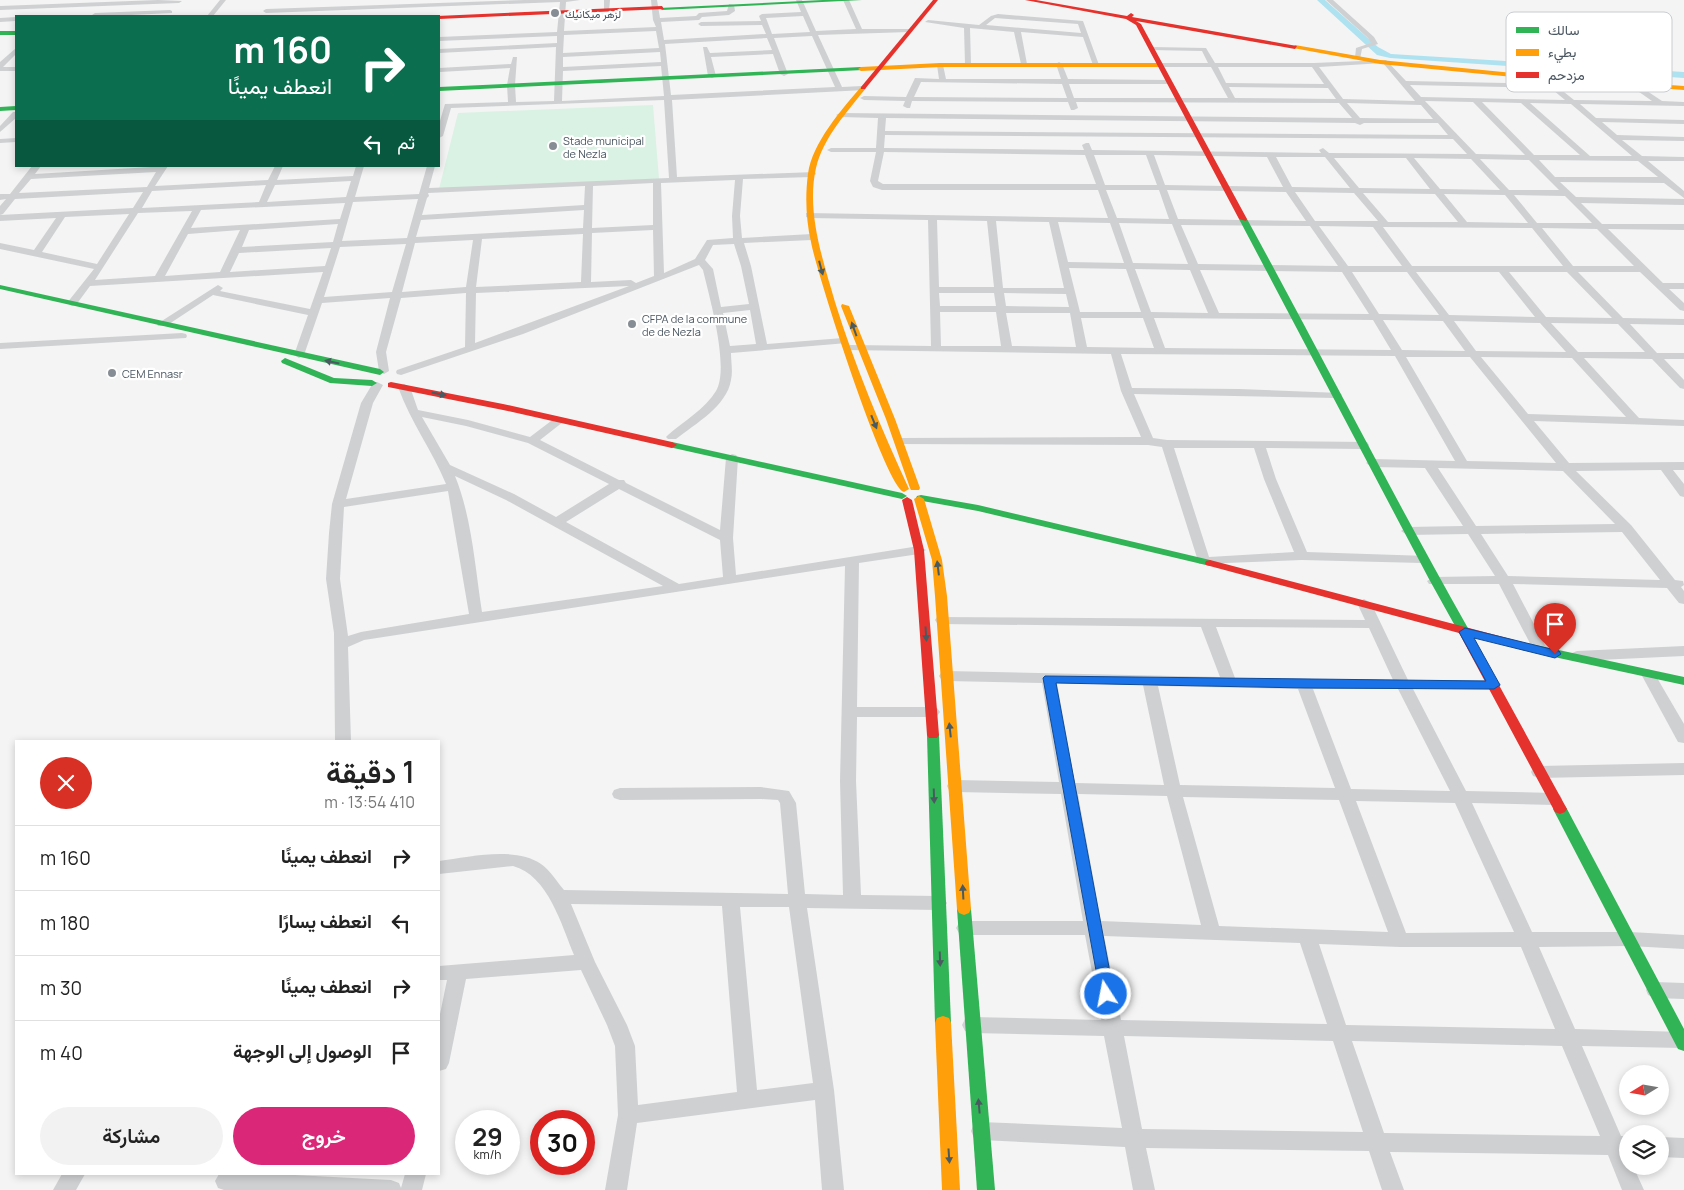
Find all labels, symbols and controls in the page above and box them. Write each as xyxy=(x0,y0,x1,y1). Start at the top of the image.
place label: لزهر ميكانيك xyxy=(565,6,621,21)
marker: لزهر ميكانيك xyxy=(549,7,561,19)
legend xyxy=(1506,12,1672,92)
text: سالك xyxy=(1548,20,1579,39)
text: 160 m xyxy=(233,26,332,74)
icon: right xyxy=(350,35,415,100)
text: بطيء xyxy=(1548,42,1576,64)
text: مزدحم xyxy=(1548,65,1585,84)
text: انعطف يمينًا xyxy=(228,71,332,101)
text: ثم xyxy=(397,129,415,155)
icon: left xyxy=(359,130,387,158)
place label: Stade municipal de Nezla xyxy=(563,133,644,161)
marker: Stade municipal de Nezla xyxy=(547,140,559,152)
one-way arrow xyxy=(817,261,825,276)
place label: CFPA de la commune de de Nezla xyxy=(642,311,748,339)
marker: CFPA de la commune de de Nezla xyxy=(626,318,638,330)
one-way arrow xyxy=(849,322,857,336)
one-way arrow xyxy=(325,358,340,366)
place label: CEM Ennasr xyxy=(122,366,183,381)
marker: CEM Ennasr xyxy=(106,367,118,379)
one-way arrow xyxy=(432,390,448,398)
one-way arrow xyxy=(870,415,878,429)
one-way arrow xyxy=(934,560,942,576)
pin xyxy=(1534,603,1576,654)
icon: arrive xyxy=(1541,610,1569,638)
one-way arrow xyxy=(923,626,931,642)
one-way arrow xyxy=(945,722,953,738)
text: 1 دقيقة xyxy=(326,751,415,792)
button: close xyxy=(40,757,92,809)
one-way arrow xyxy=(931,789,939,805)
text: 410 m · 13:54 xyxy=(324,791,415,813)
text: انعطف يمينًا xyxy=(281,843,372,869)
icon: right xyxy=(387,844,415,872)
text: 160 m xyxy=(40,845,91,871)
one-way arrow xyxy=(958,884,966,900)
text: انعطف يسارًا xyxy=(278,908,372,934)
icon: left xyxy=(387,909,415,937)
text: 180 m xyxy=(40,910,90,936)
one-way arrow xyxy=(937,951,945,967)
position arrow xyxy=(1079,967,1131,1019)
text: انعطف يمينًا xyxy=(281,973,372,999)
icon: right xyxy=(387,974,415,1002)
text: 30 m xyxy=(40,975,82,1001)
text: الوصول إلى الوجهة xyxy=(233,1038,372,1064)
icon: arrive xyxy=(387,1039,415,1067)
text: 40 m xyxy=(40,1040,83,1066)
north arrow xyxy=(1619,1065,1669,1115)
map controls xyxy=(1619,1065,1669,1175)
one-way arrow xyxy=(975,1098,983,1114)
button: مشاركة xyxy=(40,1107,223,1165)
button: خروج xyxy=(233,1107,415,1165)
speed limit sign: 30 xyxy=(530,1110,595,1175)
text: 29 xyxy=(472,1119,503,1154)
button: layers xyxy=(1619,1125,1669,1175)
text: km/h xyxy=(474,1146,501,1163)
one-way arrow xyxy=(946,1148,954,1164)

